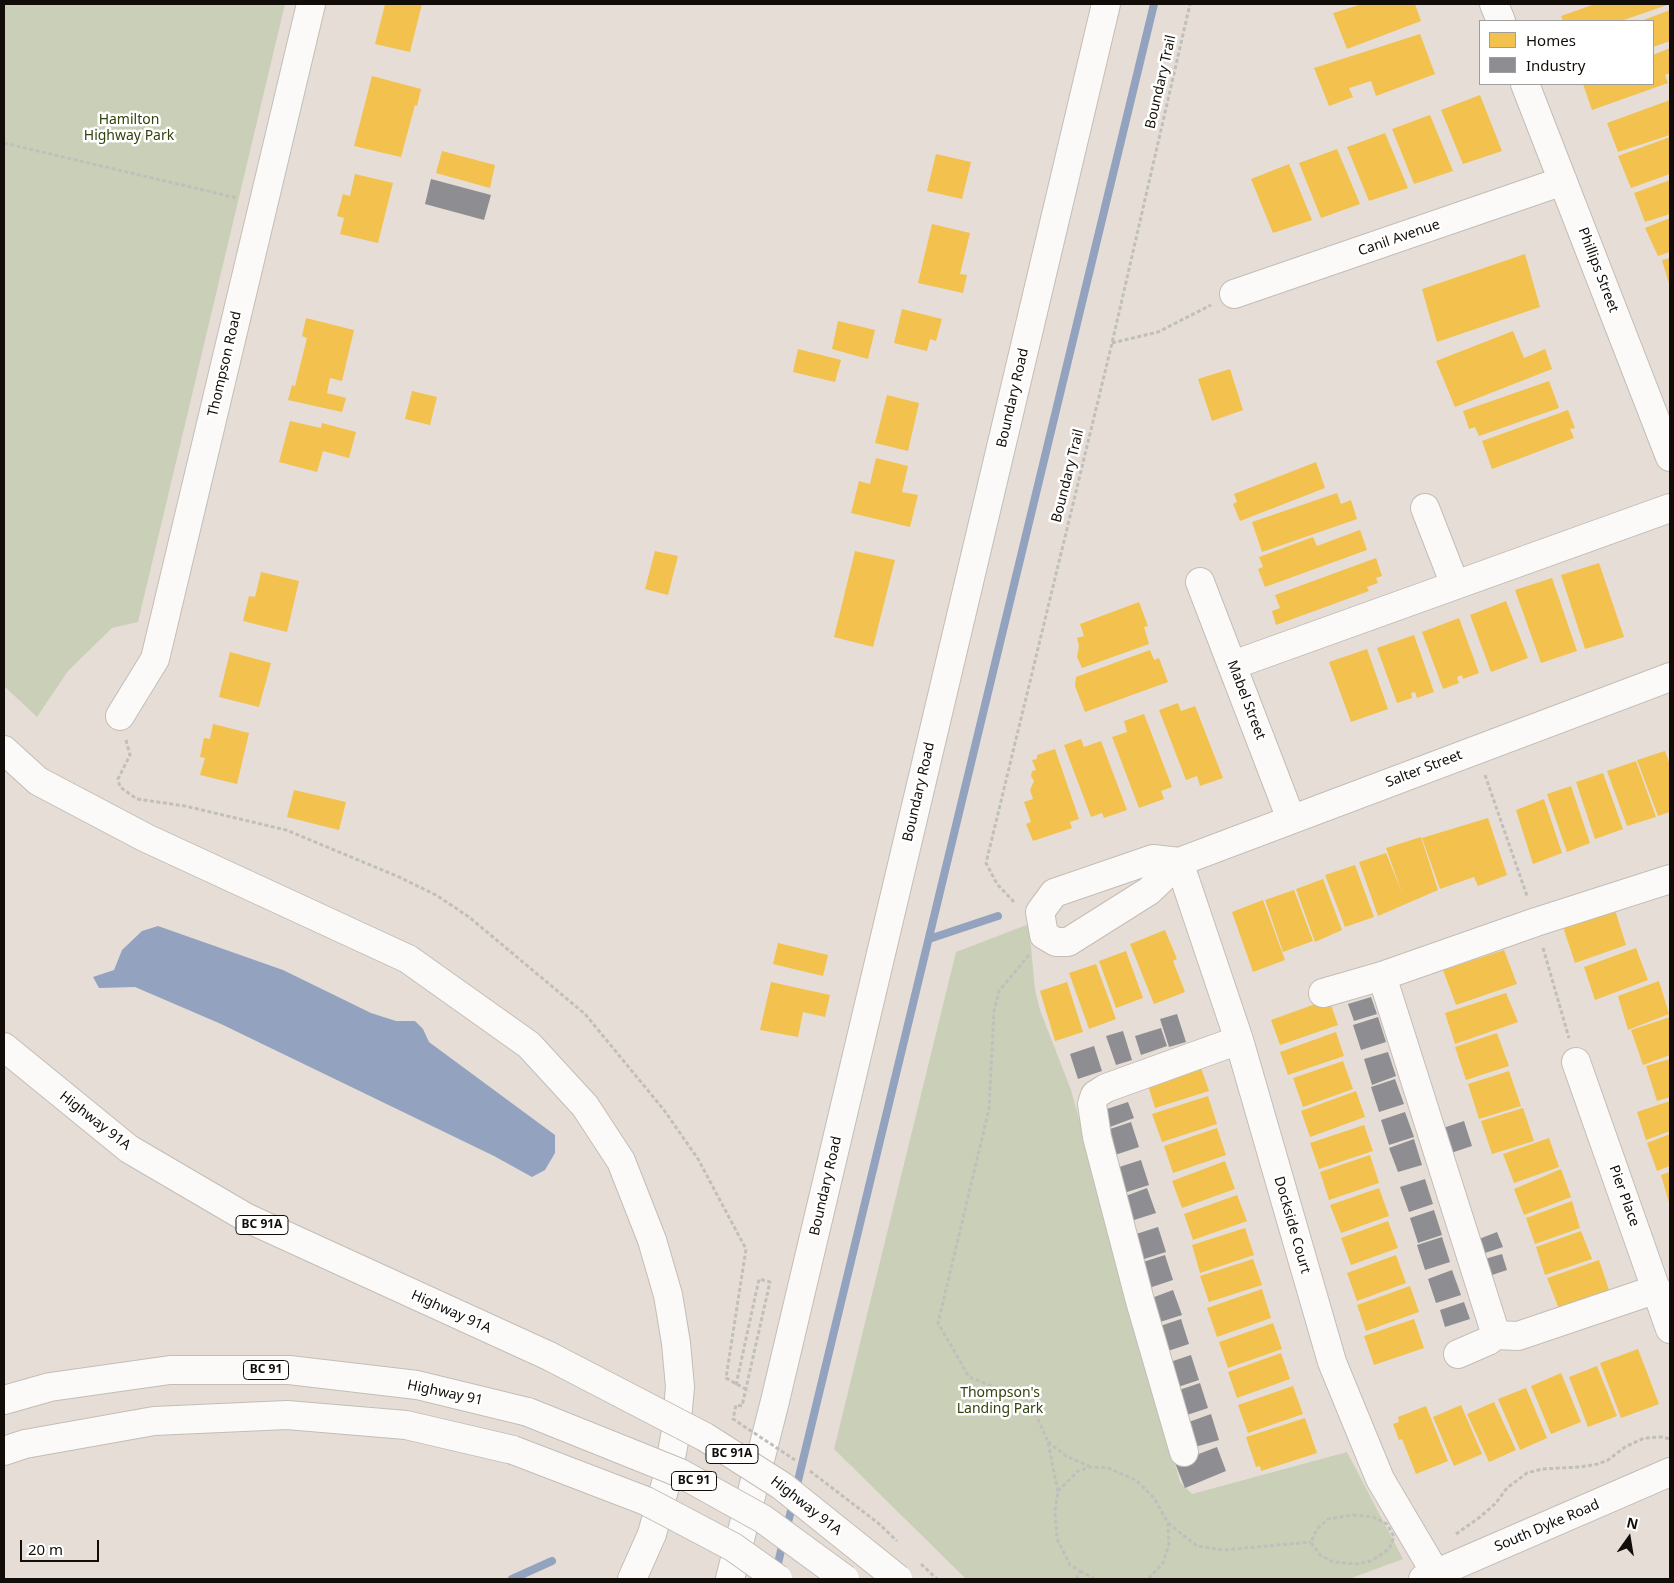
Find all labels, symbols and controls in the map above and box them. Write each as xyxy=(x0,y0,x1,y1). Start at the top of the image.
legend xyxy=(1479,20,1654,85)
text: Homes xyxy=(1526,30,1576,50)
street label: Boundary Trail xyxy=(1142,34,1180,130)
text: Industry xyxy=(1526,55,1585,75)
park label: Hamilton Highway Park xyxy=(84,112,174,144)
street label: Canil Avenue xyxy=(1356,216,1442,260)
street label: Phillips Street xyxy=(1574,225,1622,315)
street label: Thompson Road xyxy=(205,310,245,418)
street label: Boundary Road xyxy=(993,347,1033,449)
street label: Boundary Trail xyxy=(1048,428,1088,524)
street label: Mabel Street xyxy=(1223,658,1269,742)
street label: Boundary Road xyxy=(899,741,939,843)
street label: Salter Street xyxy=(1383,747,1465,791)
street label: Highway 91A xyxy=(56,1088,134,1154)
street label: Boundary Road xyxy=(806,1135,846,1237)
street label: Pier Place xyxy=(1605,1163,1643,1229)
street label: Dockside Court xyxy=(1270,1175,1314,1275)
road number: BC 91A xyxy=(236,1216,288,1234)
street label: Highway 91A xyxy=(408,1287,494,1337)
road number: BC 91 xyxy=(244,1360,288,1380)
street label: Highway 91 xyxy=(406,1377,484,1409)
park label: Thompson's Landing Park xyxy=(957,1385,1043,1418)
road number: BC 91A xyxy=(706,1445,758,1464)
road number: BC 91 xyxy=(672,1472,716,1490)
street label: Highway 91A xyxy=(767,1473,845,1539)
street label: South Dyke Road xyxy=(1492,1496,1602,1556)
text: N xyxy=(1625,1512,1640,1533)
north arrow xyxy=(1604,1513,1654,1563)
scale bar xyxy=(22,1530,101,1562)
text: 20 m xyxy=(28,1539,63,1559)

